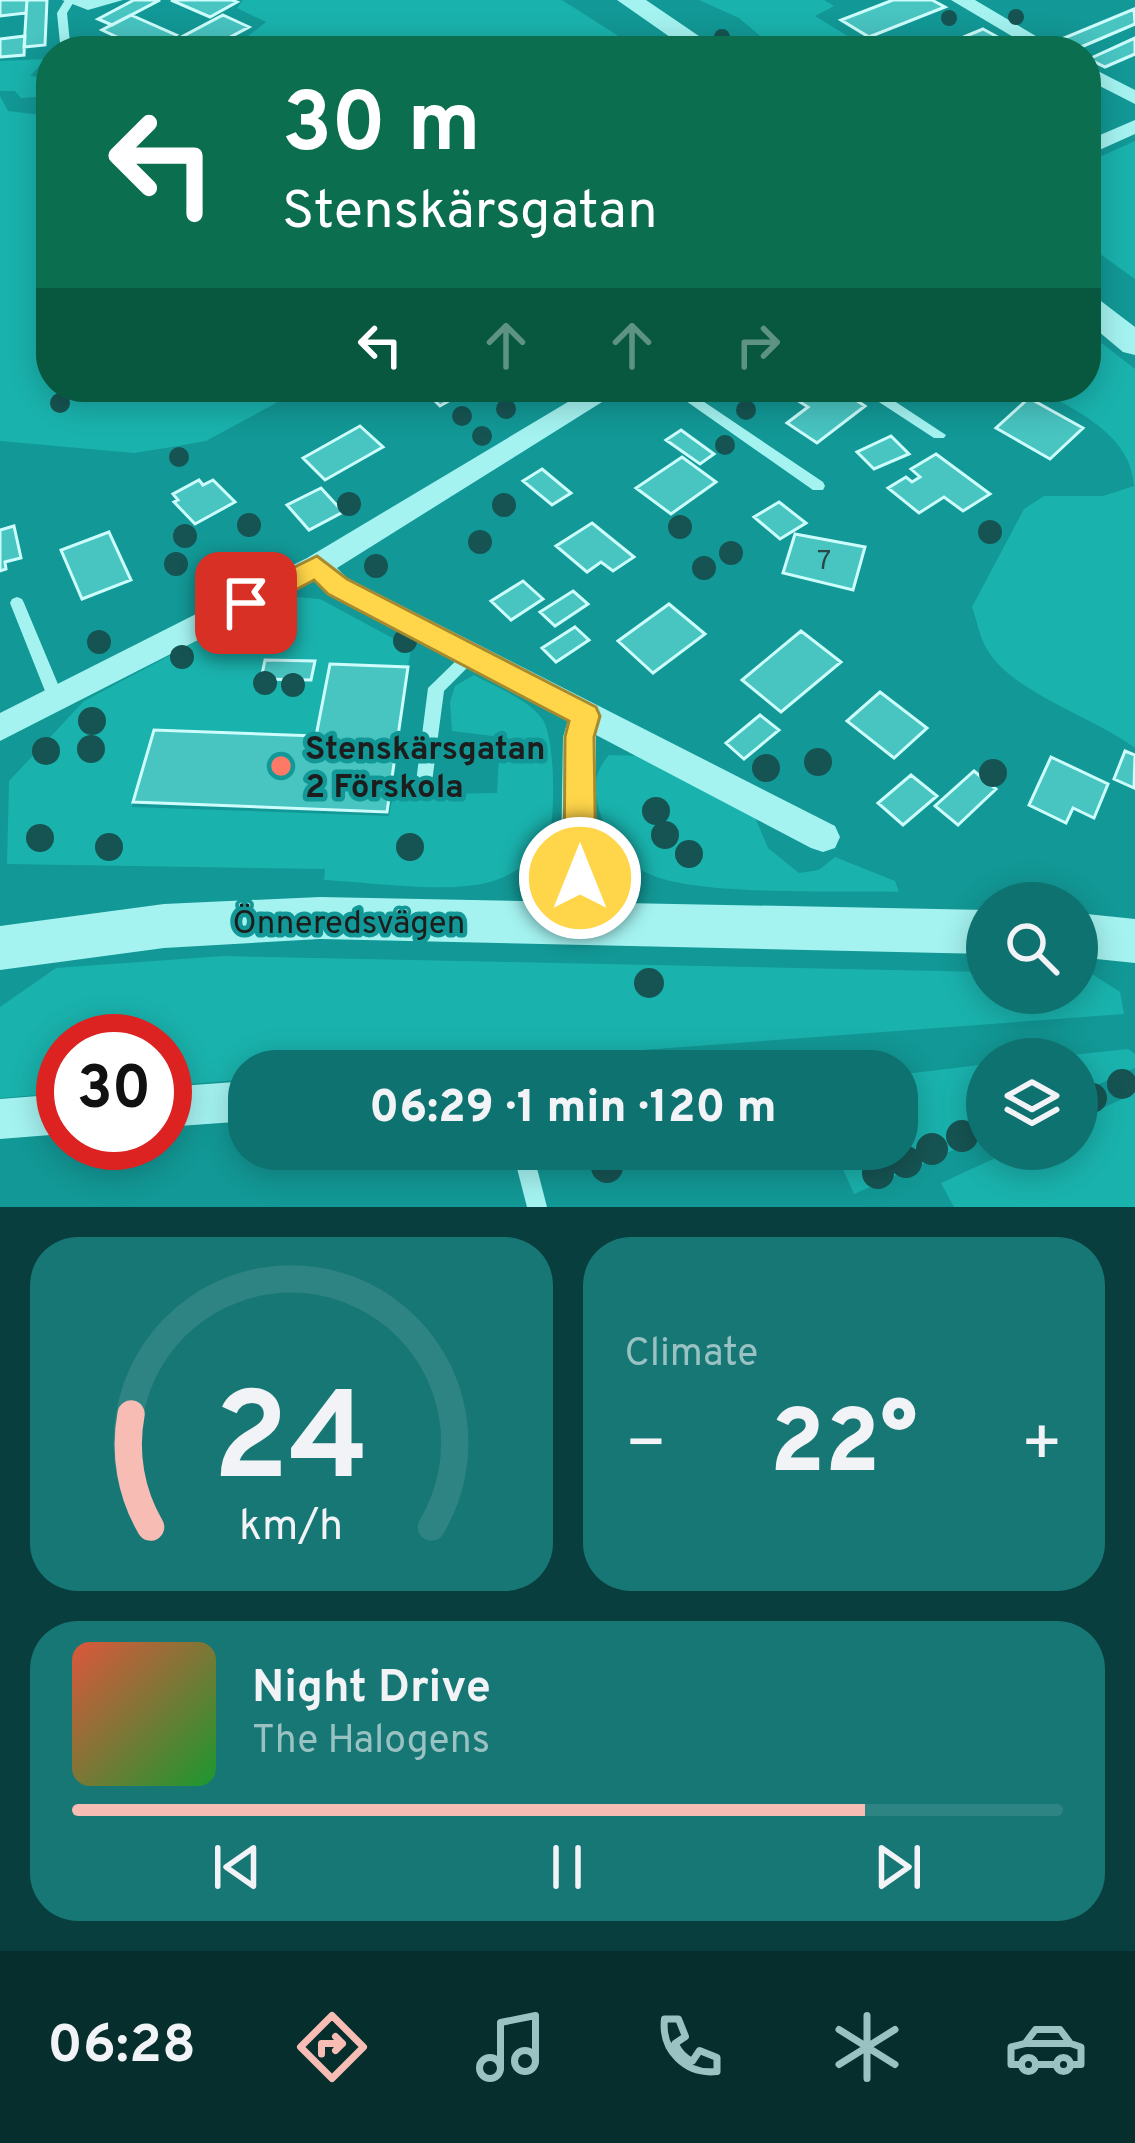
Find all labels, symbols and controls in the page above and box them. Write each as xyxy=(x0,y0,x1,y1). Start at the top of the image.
text: 30 m xyxy=(282,75,481,181)
icon: left xyxy=(84,84,240,240)
text: Stenskärsgatan xyxy=(282,179,658,248)
icon: left xyxy=(347,312,413,378)
icon: ahead xyxy=(473,312,539,378)
icon: ahead xyxy=(599,312,665,378)
icon: right xyxy=(725,312,791,378)
house number: 7 xyxy=(817,545,831,579)
pin xyxy=(195,552,297,654)
icon: arrive xyxy=(213,570,279,636)
place label: Stenskärsgatan 2 Förskola xyxy=(305,730,546,810)
marker: Stenskärsgatan 2 Förskola xyxy=(268,753,294,779)
position arrow xyxy=(517,815,643,941)
map controls xyxy=(966,882,1098,1170)
button: search xyxy=(966,882,1098,1014)
street label: Önneredsvägen xyxy=(233,903,465,946)
speed limit sign: 30 xyxy=(36,1014,192,1170)
button: layers xyxy=(966,1038,1098,1170)
text: 06:29 · 1 min · 120 m xyxy=(369,1081,777,1138)
text: Climate xyxy=(625,1331,758,1380)
text: 24 xyxy=(213,1366,370,1524)
text: 22° xyxy=(770,1391,918,1504)
text: − xyxy=(625,1406,667,1489)
text: + xyxy=(1020,1406,1063,1489)
text: km/h xyxy=(239,1501,343,1555)
text: Night Drive xyxy=(252,1661,491,1718)
text: The Halogens xyxy=(252,1718,490,1767)
icon: previous xyxy=(204,1834,270,1900)
icon: pause xyxy=(534,1834,600,1900)
icon: next xyxy=(865,1834,931,1900)
icon: directions xyxy=(290,2005,374,2089)
icon: music xyxy=(469,2005,553,2089)
icon: phone xyxy=(647,2005,731,2089)
icon: climate xyxy=(825,2005,909,2089)
icon: car xyxy=(1004,2005,1088,2089)
text: 06:28 xyxy=(47,2013,196,2082)

